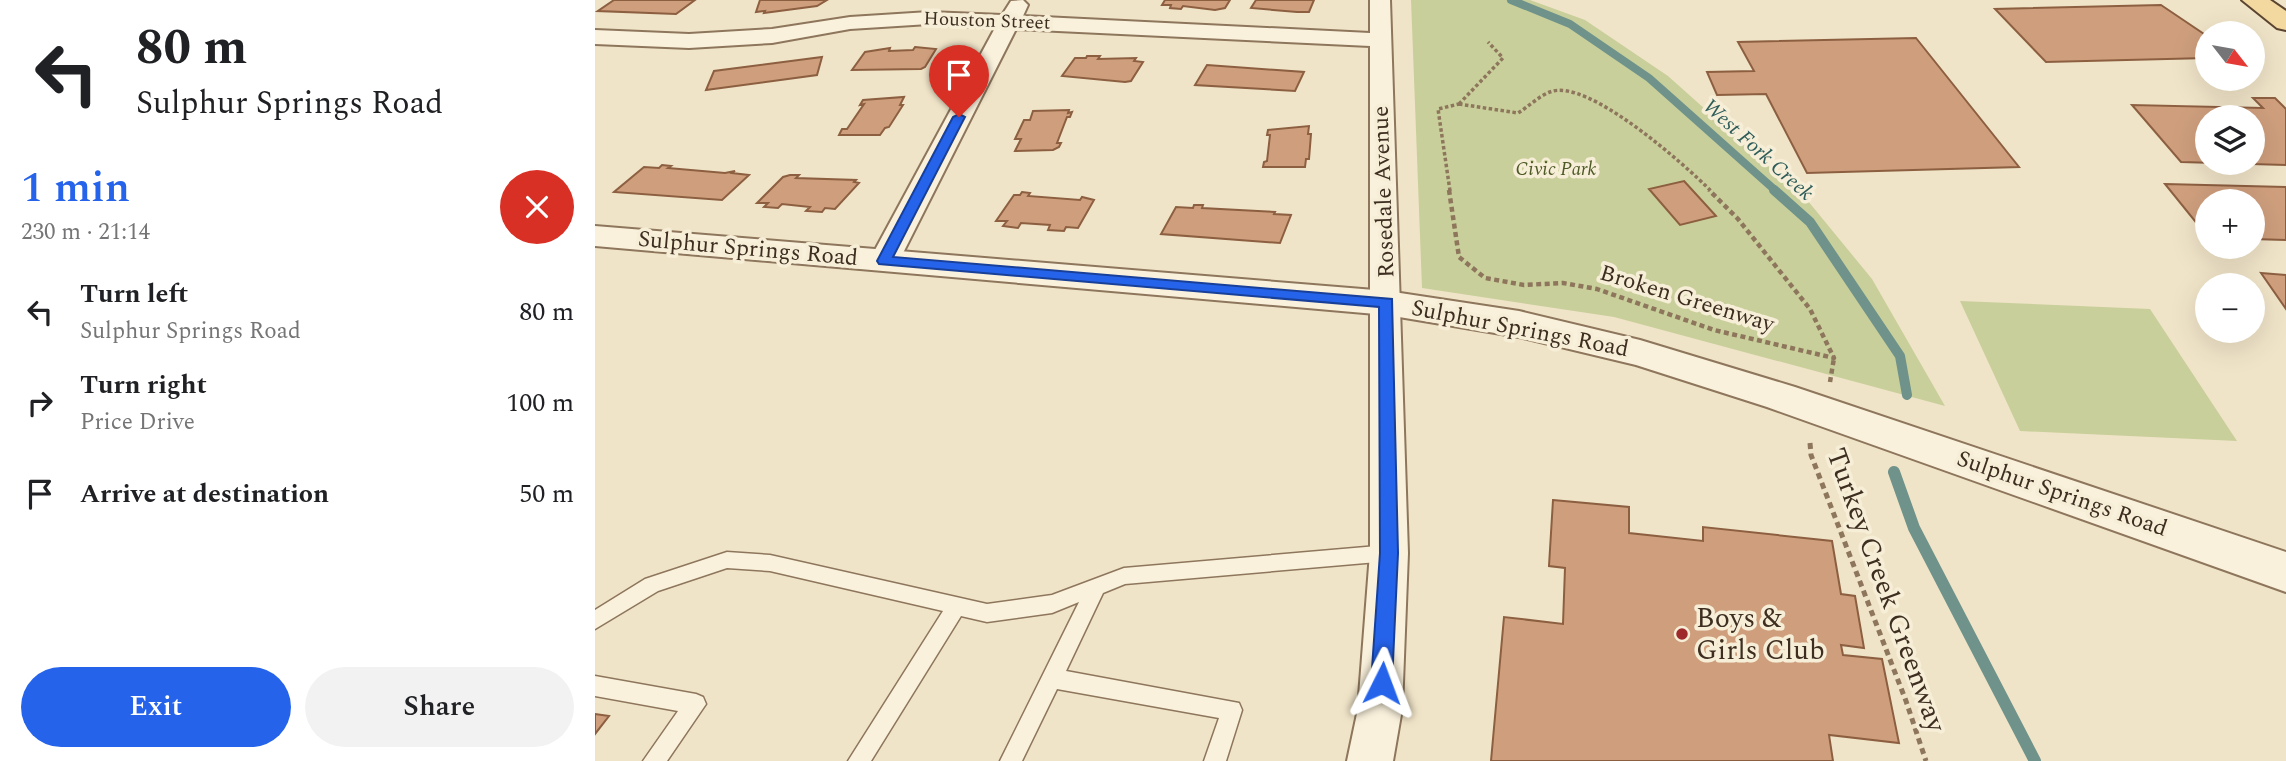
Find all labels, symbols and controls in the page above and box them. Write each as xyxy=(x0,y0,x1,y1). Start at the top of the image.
street label: Houston Street xyxy=(923,4,1051,38)
text: 80 m xyxy=(136,11,247,86)
north arrow xyxy=(2195,21,2265,91)
map controls xyxy=(2195,21,2265,343)
icon: left xyxy=(21,28,112,119)
pin xyxy=(929,45,989,117)
icon: arrive xyxy=(940,56,978,94)
text: Sulphur Springs Road xyxy=(136,79,443,128)
water label: West Fork Creek xyxy=(1695,91,1821,209)
street label: Rosedale Avenue xyxy=(1364,105,1404,279)
button: layers xyxy=(2195,105,2265,175)
park label: Civic Park xyxy=(1516,155,1597,184)
text: 1 min xyxy=(21,157,130,220)
button: close xyxy=(500,170,574,244)
button: + xyxy=(2195,189,2265,259)
text: 230 m · 21:14 xyxy=(21,215,150,250)
street label: Sulphur Springs Road xyxy=(636,222,860,276)
street label: Broken Greenway xyxy=(1595,256,1780,342)
button: − xyxy=(2195,273,2265,343)
text: Turn left xyxy=(80,274,188,314)
street label: Sulphur Springs Road xyxy=(1408,291,1632,367)
text: 80 m xyxy=(519,292,574,332)
icon: left xyxy=(21,293,59,331)
text: Sulphur Springs Road xyxy=(80,314,301,349)
text: Turn right xyxy=(80,365,207,405)
text: 100 m xyxy=(506,383,574,423)
icon: right xyxy=(21,384,59,422)
text: Price Drive xyxy=(80,405,195,440)
street label: Turkey Creek Greenway xyxy=(1815,442,1958,740)
street label: Sulphur Springs Road xyxy=(1952,442,2172,547)
text: Arrive at destination xyxy=(80,474,329,514)
text: 50 m xyxy=(519,474,574,514)
icon: arrive xyxy=(21,475,59,513)
place label: Boys & Girls Club xyxy=(1696,597,1825,672)
marker: Boys & Girls Club xyxy=(1674,626,1690,642)
position arrow xyxy=(1345,646,1419,720)
button: Exit xyxy=(21,667,291,747)
button: Share xyxy=(305,667,574,747)

